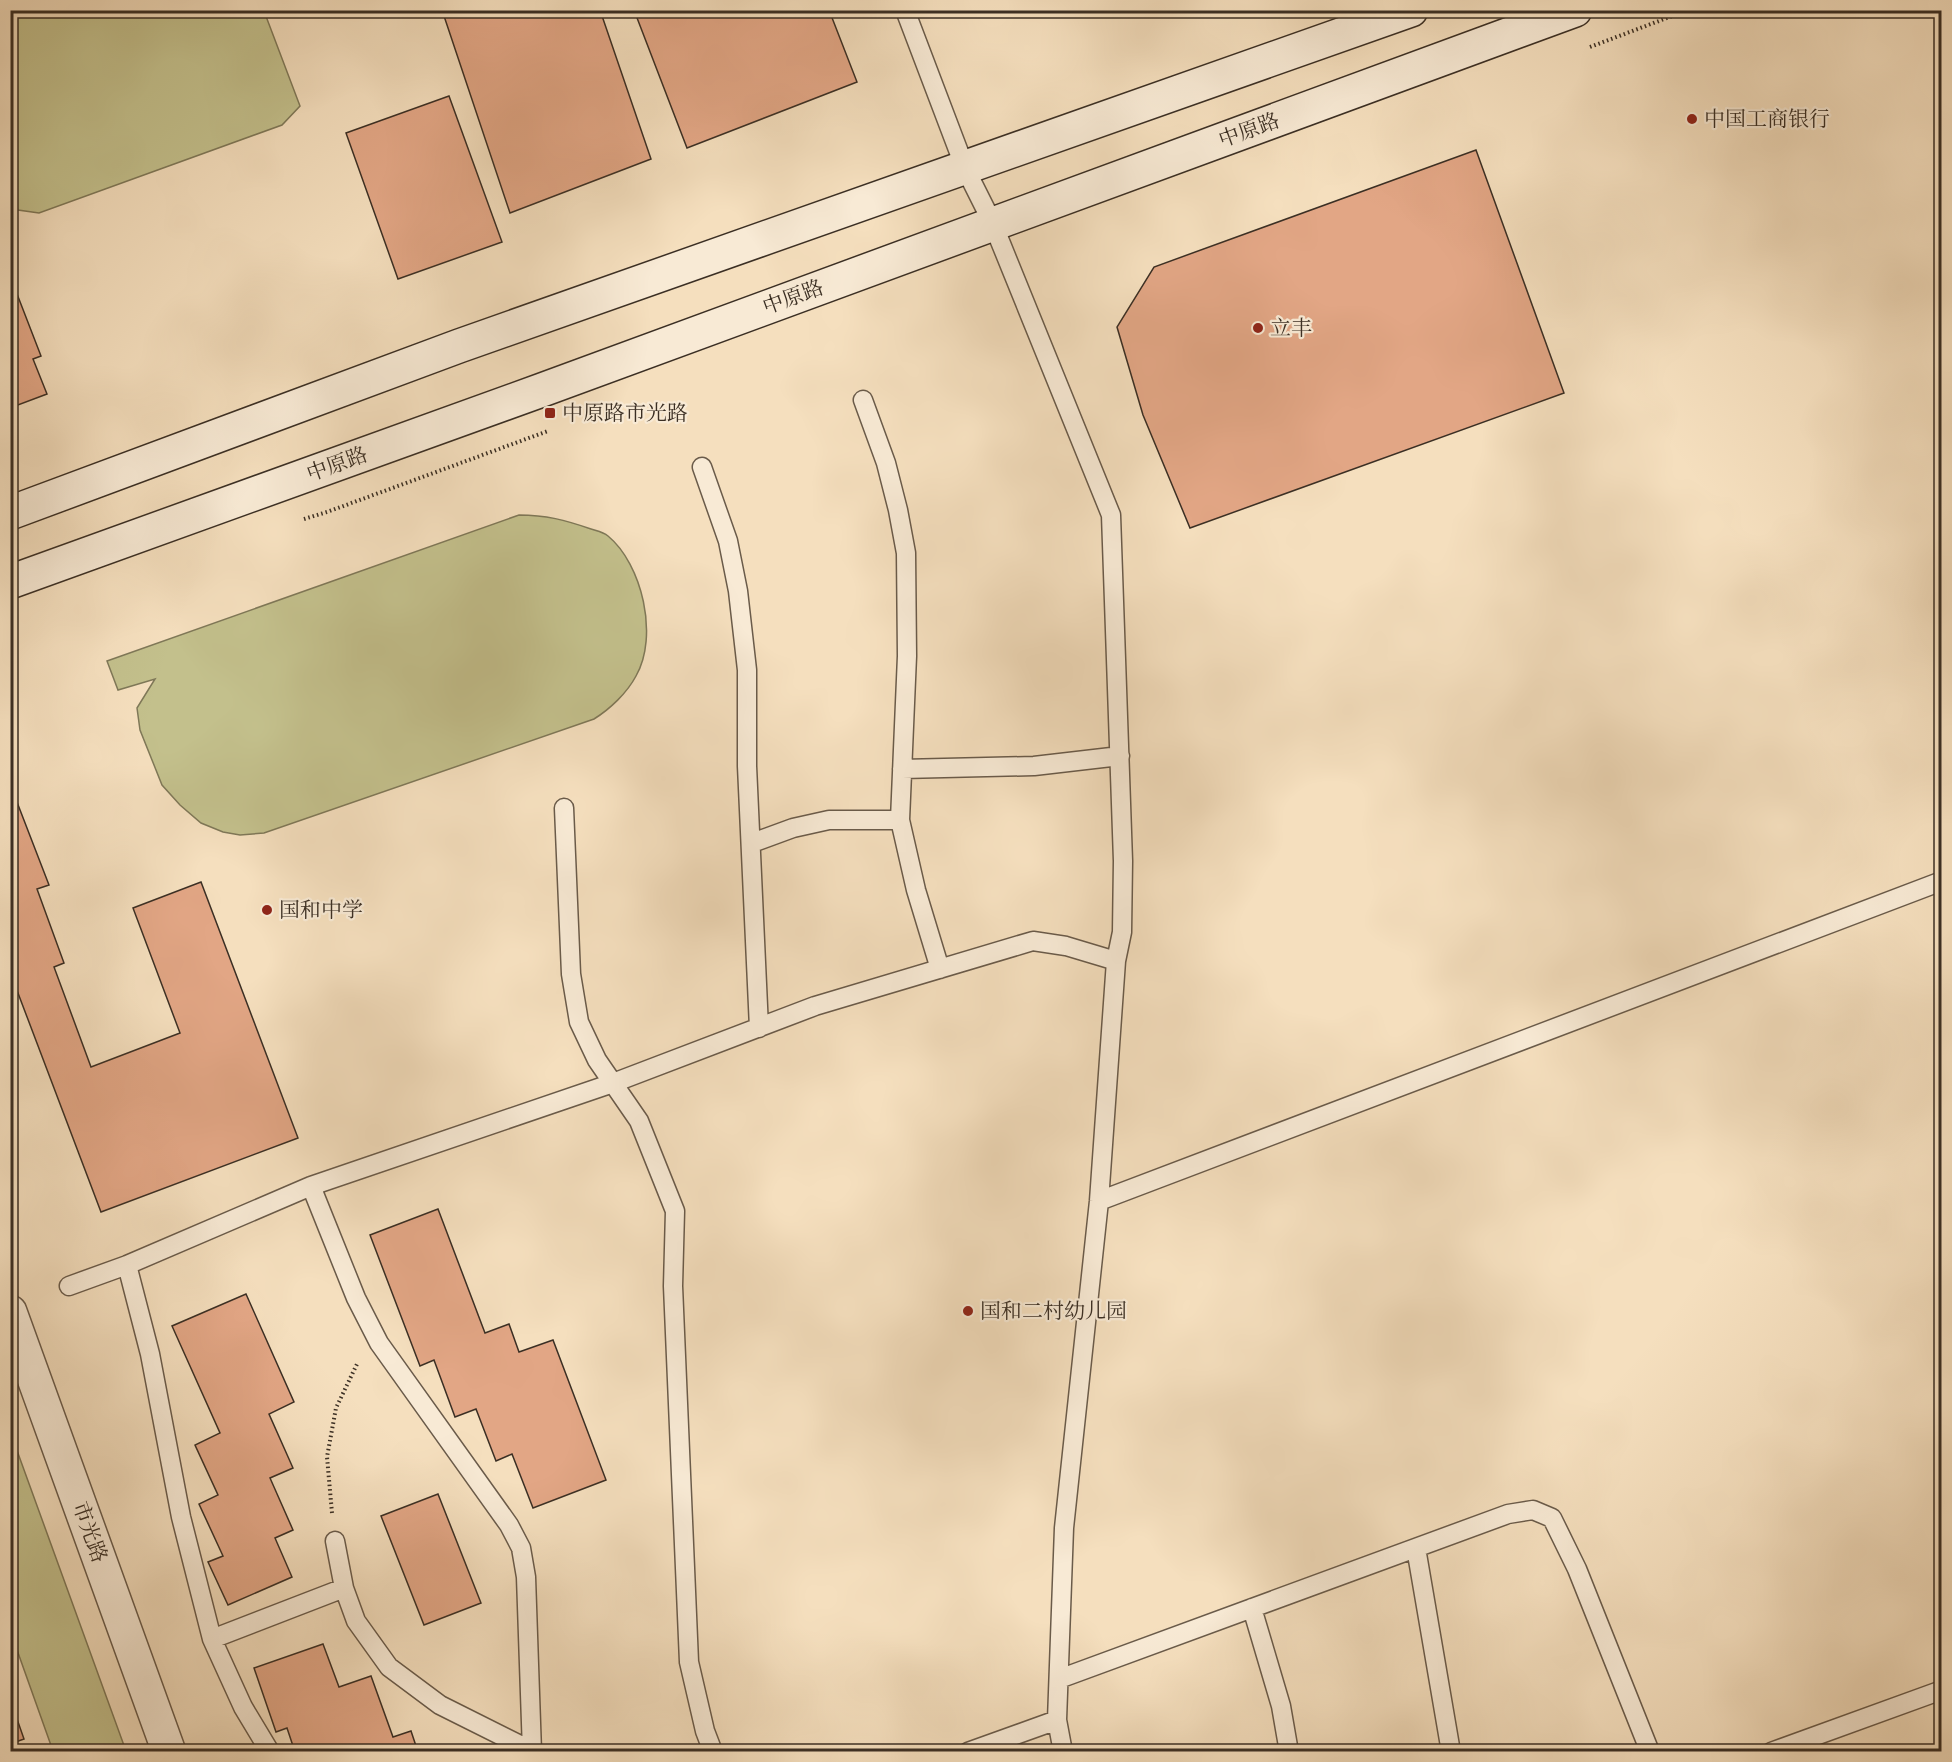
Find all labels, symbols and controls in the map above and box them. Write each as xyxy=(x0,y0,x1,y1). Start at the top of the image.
place label: 中国工商银行 xyxy=(1704,106,1830,132)
street label: 中原路 xyxy=(1215,107,1283,153)
marker: 中国工商银行 xyxy=(1685,112,1699,126)
street label: 中原路 xyxy=(759,274,827,320)
place label: 立丰 xyxy=(1270,315,1312,341)
marker: 立丰 xyxy=(1251,321,1265,335)
place label: 中原路市光路 xyxy=(562,400,688,426)
marker: 中原路市光路 xyxy=(543,406,557,420)
street label: 中原路 xyxy=(303,441,371,487)
place label: 国和中学 xyxy=(279,897,363,923)
marker: 国和中学 xyxy=(260,903,274,917)
place label: 国和二村幼儿园 xyxy=(980,1298,1127,1324)
marker: 国和二村幼儿园 xyxy=(961,1304,975,1318)
street label: 市光路 xyxy=(67,1498,113,1566)

